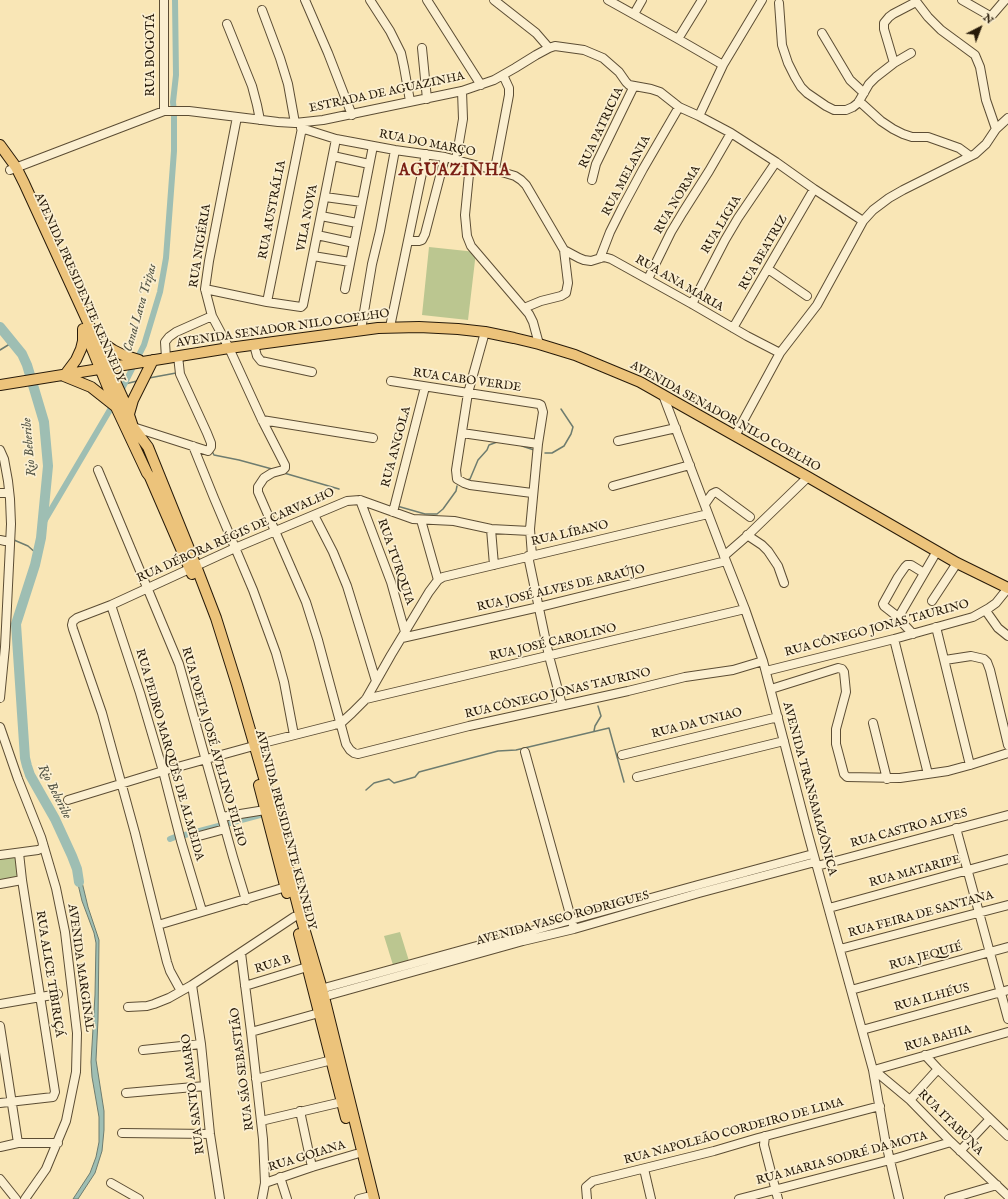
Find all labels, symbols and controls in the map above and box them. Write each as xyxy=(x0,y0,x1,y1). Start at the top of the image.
north arrow xyxy=(960,8,1000,48)
text: N xyxy=(980,11,996,27)
street label: RUA BOGOTÁ xyxy=(145,14,159,96)
street label: ESTRADA DE AGUAZINHA xyxy=(308,69,466,117)
street label: RUA PATRICIA xyxy=(577,85,627,171)
street label: RUA DO MARÇO xyxy=(378,128,476,160)
street label: RUA MELANIA xyxy=(600,133,654,219)
street label: RUA AUSTRÁLIA xyxy=(256,159,290,261)
district label: AGUAZINHA xyxy=(399,162,511,182)
street label: RUA NORMA xyxy=(652,163,704,237)
street label: VILA NOVA xyxy=(294,183,322,253)
street label: AVENIDA PRESIDENTE KENNEDY xyxy=(30,191,128,385)
street label: RUA LIGIA xyxy=(699,193,745,257)
street label: RUA NIGÉRIA xyxy=(187,203,215,289)
street label: RUA BEATRIZ xyxy=(737,213,791,293)
street label: RUA ANA MARIA xyxy=(632,253,726,315)
water label: Canal Lava Tripas xyxy=(121,262,161,354)
street label: AVENIDA SENADOR NILO COELHO xyxy=(175,307,391,351)
street label: AVENIDA SENADOR NILO COELHO xyxy=(627,359,823,475)
street label: RUA CABO VERDE xyxy=(412,366,522,396)
street label: RUA ANGOLA xyxy=(379,405,415,489)
water label: Rio Beberibe xyxy=(20,417,40,477)
street label: RUA DÉBORA RÉGIS DE CARVALHO xyxy=(135,486,337,586)
street label: RUA TURQUIA xyxy=(374,517,416,607)
street label: RUA LÍBANO xyxy=(530,518,610,550)
street label: RUA JOSÉ ALVES DE ARAÚJO xyxy=(476,563,646,615)
street label: RUA CÔNEGO JONAS TAURINO xyxy=(783,597,971,661)
street label: RUA JOSÉ CAROLINO xyxy=(488,621,618,665)
street label: RUA POETA JOSÉ AVELINO FILHO xyxy=(178,646,248,848)
street label: RUA PEDRO MARQUÊS DE ALMEIDA xyxy=(132,647,206,863)
street label: RUA CÔNEGO JONAS TAURINO xyxy=(464,666,652,722)
street label: AVENIDA TRANSAMAZÔNICA xyxy=(779,700,839,878)
street label: RUA DA UNIAO xyxy=(650,706,744,742)
street label: AVENIDA PRESIDENTE KENNEDY xyxy=(251,728,319,932)
water label: Rio Beberibe xyxy=(34,762,74,822)
street label: RUA CASTRO ALVES xyxy=(849,806,969,852)
street label: RUA MATARIPE xyxy=(868,853,962,891)
street label: AVENIDA VASCO RODRIGUES xyxy=(475,889,651,949)
street label: RUA FEIRA DE SANTANA xyxy=(847,889,995,941)
street label: AVENIDA MARGINAL xyxy=(64,903,96,1033)
street label: RUA ALICE TIBIRIÇÁ xyxy=(32,910,66,1038)
street label: RUA JEQUIÉ xyxy=(888,940,964,974)
street label: RUA B xyxy=(253,953,293,977)
street label: RUA ILHÉUS xyxy=(893,981,971,1015)
street label: RUA SÃO SEBASTIÃO xyxy=(228,1006,258,1132)
street label: RUA BAHIA xyxy=(903,1023,973,1055)
street label: RUA SANTO AMARO xyxy=(179,1033,209,1155)
street label: RUA ITABUNA xyxy=(914,1087,986,1159)
street label: RUA NAPOLEÃO CORDEIRO DE LIMA xyxy=(623,1096,845,1168)
street label: RUA MARIA SODRÉ DA MOTA xyxy=(755,1129,929,1189)
street label: RUA GOIANA xyxy=(267,1138,347,1176)

